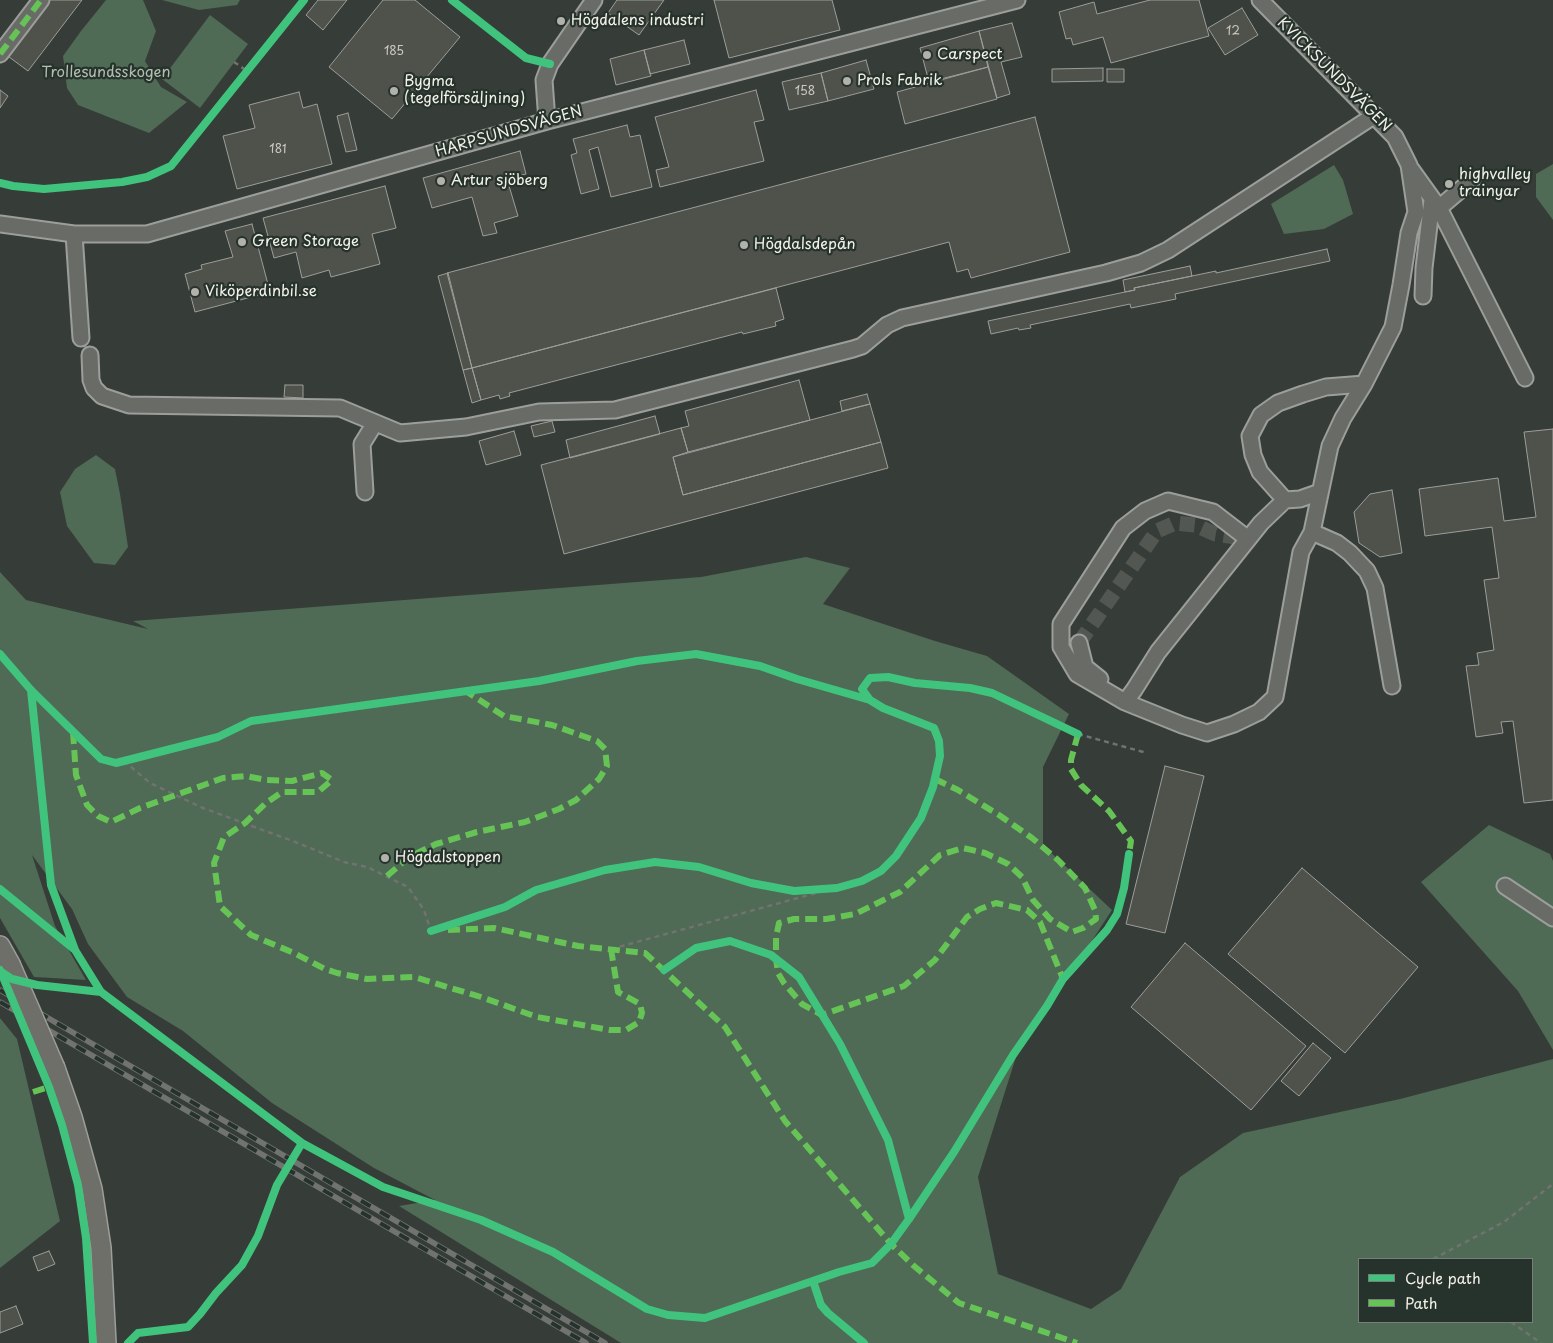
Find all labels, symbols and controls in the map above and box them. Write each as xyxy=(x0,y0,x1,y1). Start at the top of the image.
place label: Högdalens industri xyxy=(571,12,704,30)
street label: KVICKSUNDSVÄGEN xyxy=(1273,14,1395,136)
marker: Högdalens industri xyxy=(555,15,567,27)
house number: 12 xyxy=(1226,25,1240,39)
house number: 185 xyxy=(384,45,404,59)
place label: Carspect xyxy=(937,46,1003,64)
marker: Carspect xyxy=(921,49,933,61)
park label: Trollesundsskogen xyxy=(42,64,170,82)
place label: Prols Fabrik xyxy=(857,72,942,90)
place label: Bygma (tegelförsäljning) xyxy=(404,73,525,108)
marker: Prols Fabrik xyxy=(841,75,853,87)
marker: Bygma (tegelförsäljning) xyxy=(388,85,400,97)
house number: 158 xyxy=(795,85,815,99)
street label: HARPSUNDSVÄGEN xyxy=(434,102,584,162)
house number: 181 xyxy=(269,143,287,157)
place label: highvalley trainyar xyxy=(1459,166,1531,201)
place label: Artur sjöberg xyxy=(451,172,548,190)
marker: Artur sjöberg xyxy=(435,175,447,187)
marker: highvalley trainyar xyxy=(1443,178,1455,190)
place label: Green Storage xyxy=(252,233,359,251)
marker: Green Storage xyxy=(236,236,248,248)
place label: Högdalsdepån xyxy=(754,236,856,254)
marker: Högdalsdepån xyxy=(738,239,750,251)
place label: Viköperdinbil.se xyxy=(205,283,317,301)
marker: Viköperdinbil.se xyxy=(189,286,201,298)
place label: Högdalstoppen xyxy=(395,849,501,867)
marker: Högdalstoppen xyxy=(379,852,391,864)
legend xyxy=(1358,1258,1533,1323)
text: Cycle path xyxy=(1405,1266,1481,1289)
text: Path xyxy=(1405,1291,1437,1314)

